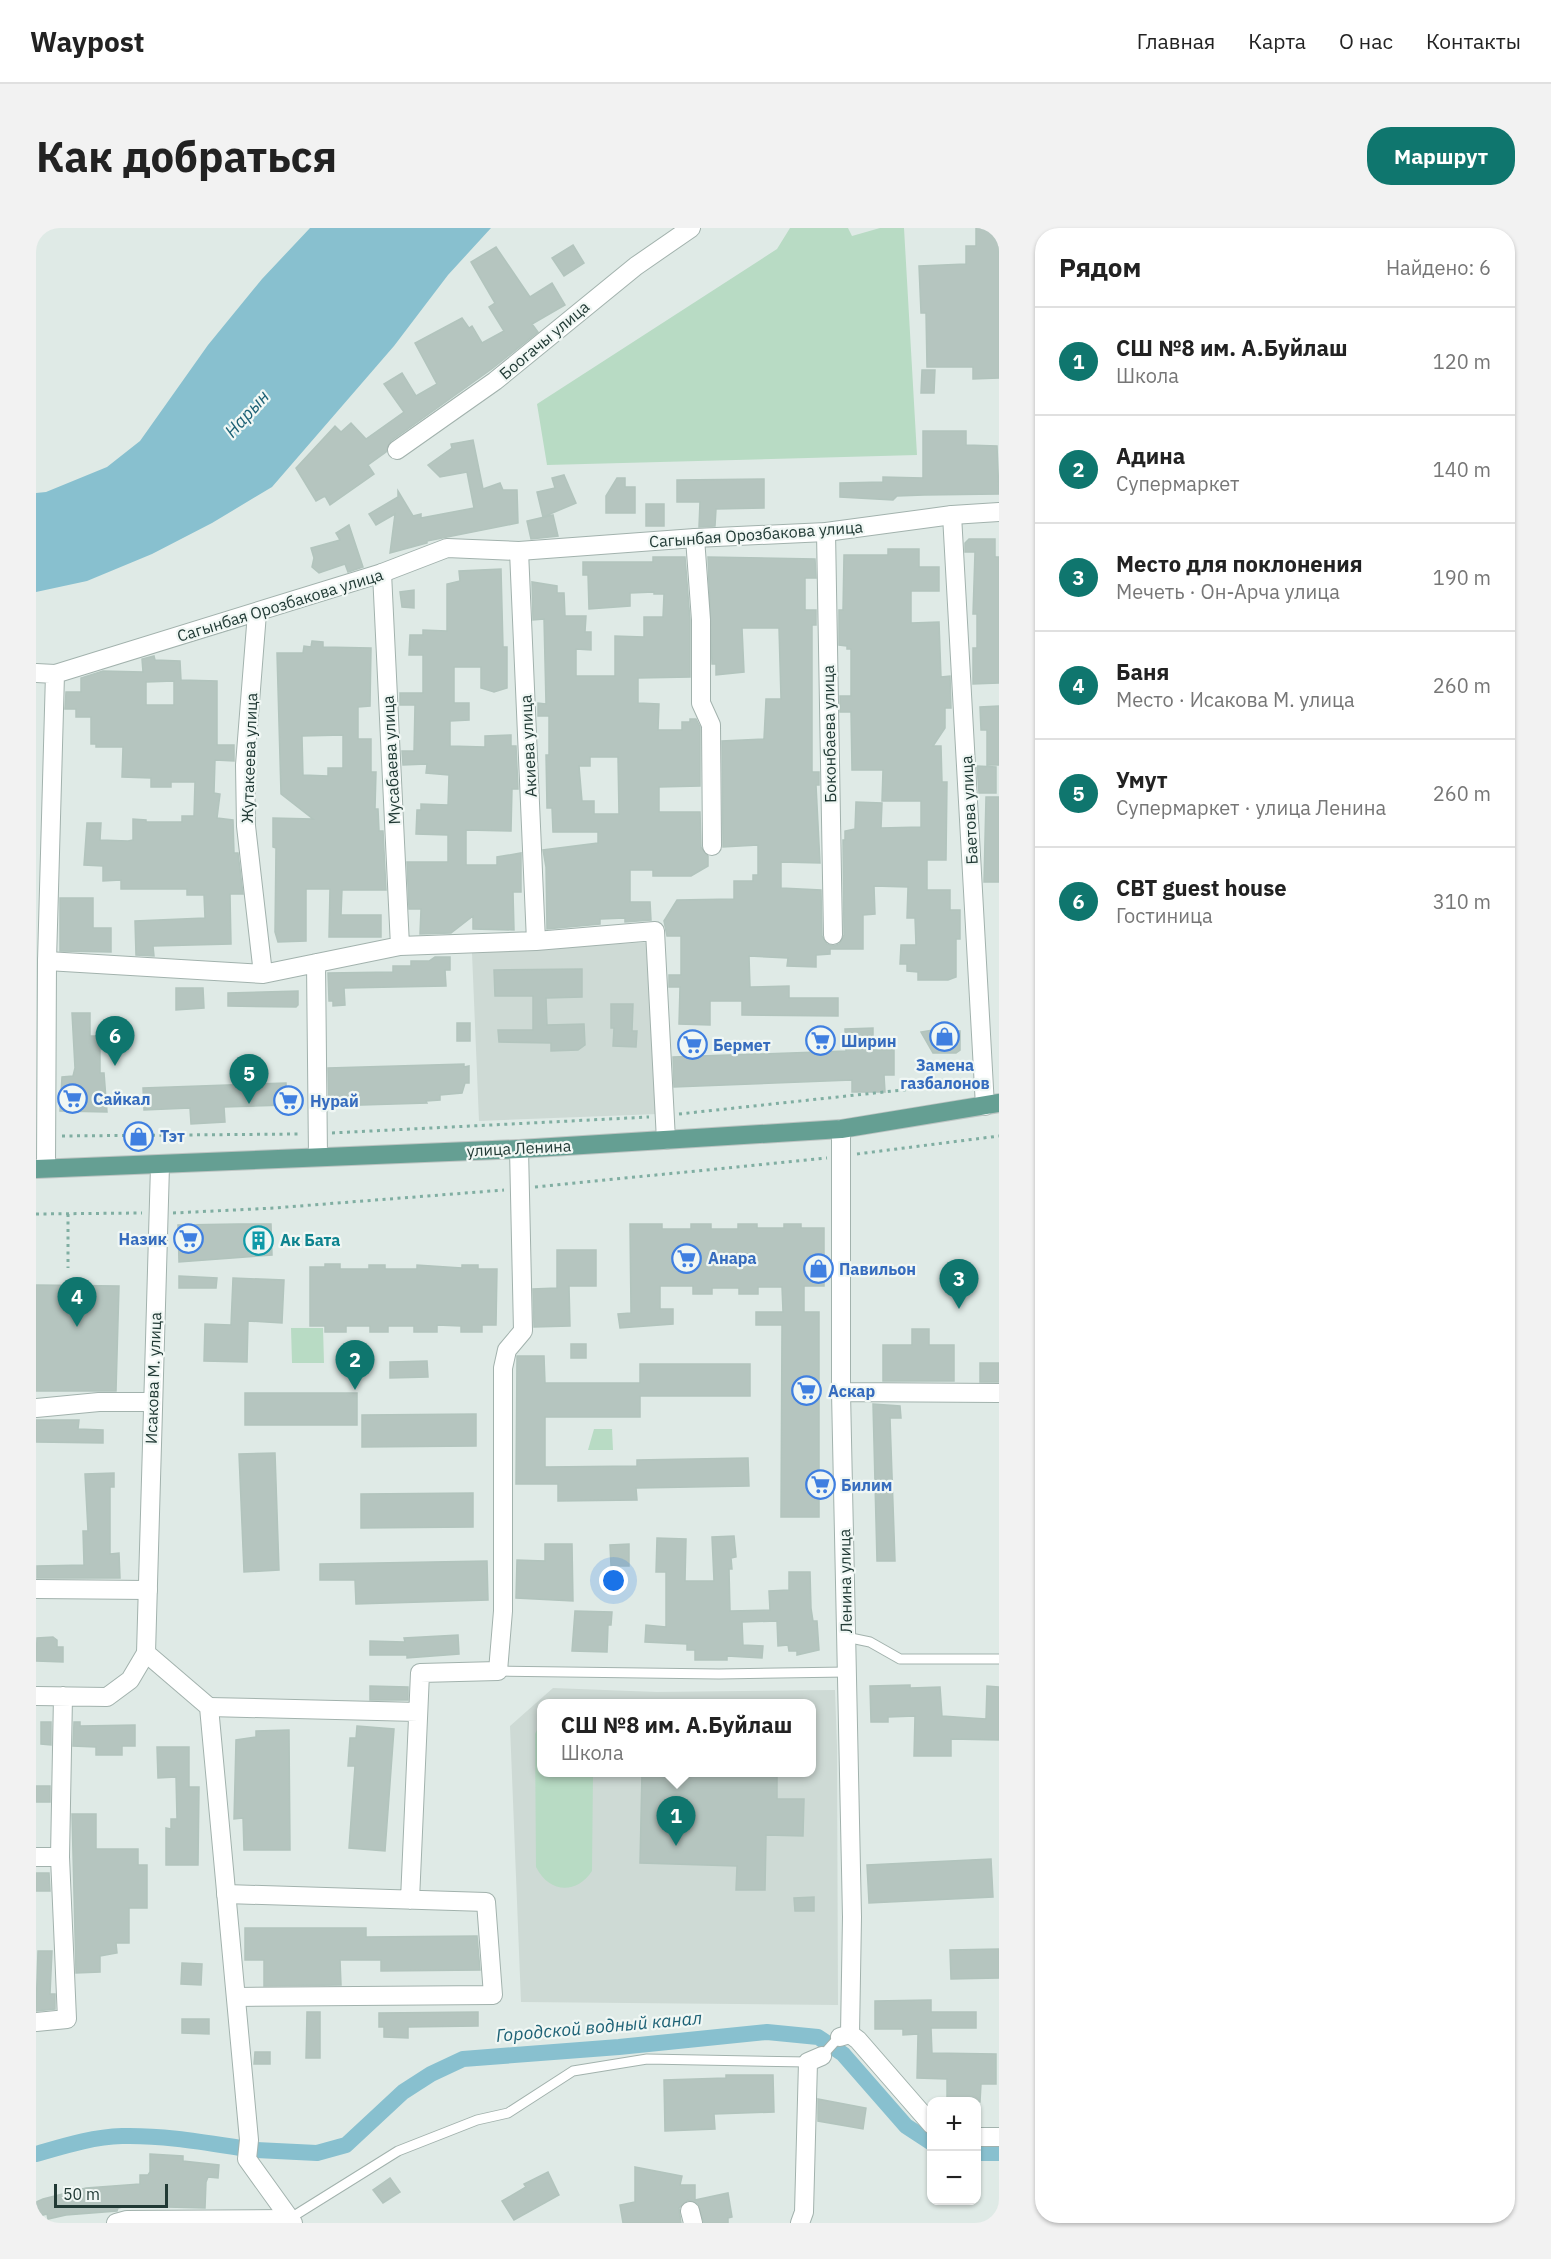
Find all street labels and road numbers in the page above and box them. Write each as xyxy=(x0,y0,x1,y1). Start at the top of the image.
street label: Боогачы улица xyxy=(495,296,593,383)
street label: Сагынбая Орозбакова улица xyxy=(648,517,864,551)
street label: Сагынбая Орозбакова улица xyxy=(175,564,386,646)
street label: Боконбаева улица xyxy=(818,664,840,803)
street label: Жутакеева улица xyxy=(237,692,261,824)
street label: Мусабаева улица xyxy=(378,694,404,825)
street label: Акиева улица xyxy=(515,694,541,798)
street label: Баетова улица xyxy=(956,755,982,865)
street label: улица Ленина xyxy=(466,1135,572,1161)
street label: Исакова М. улица xyxy=(141,1311,165,1444)
street label: Ленина улица xyxy=(834,1528,856,1633)

